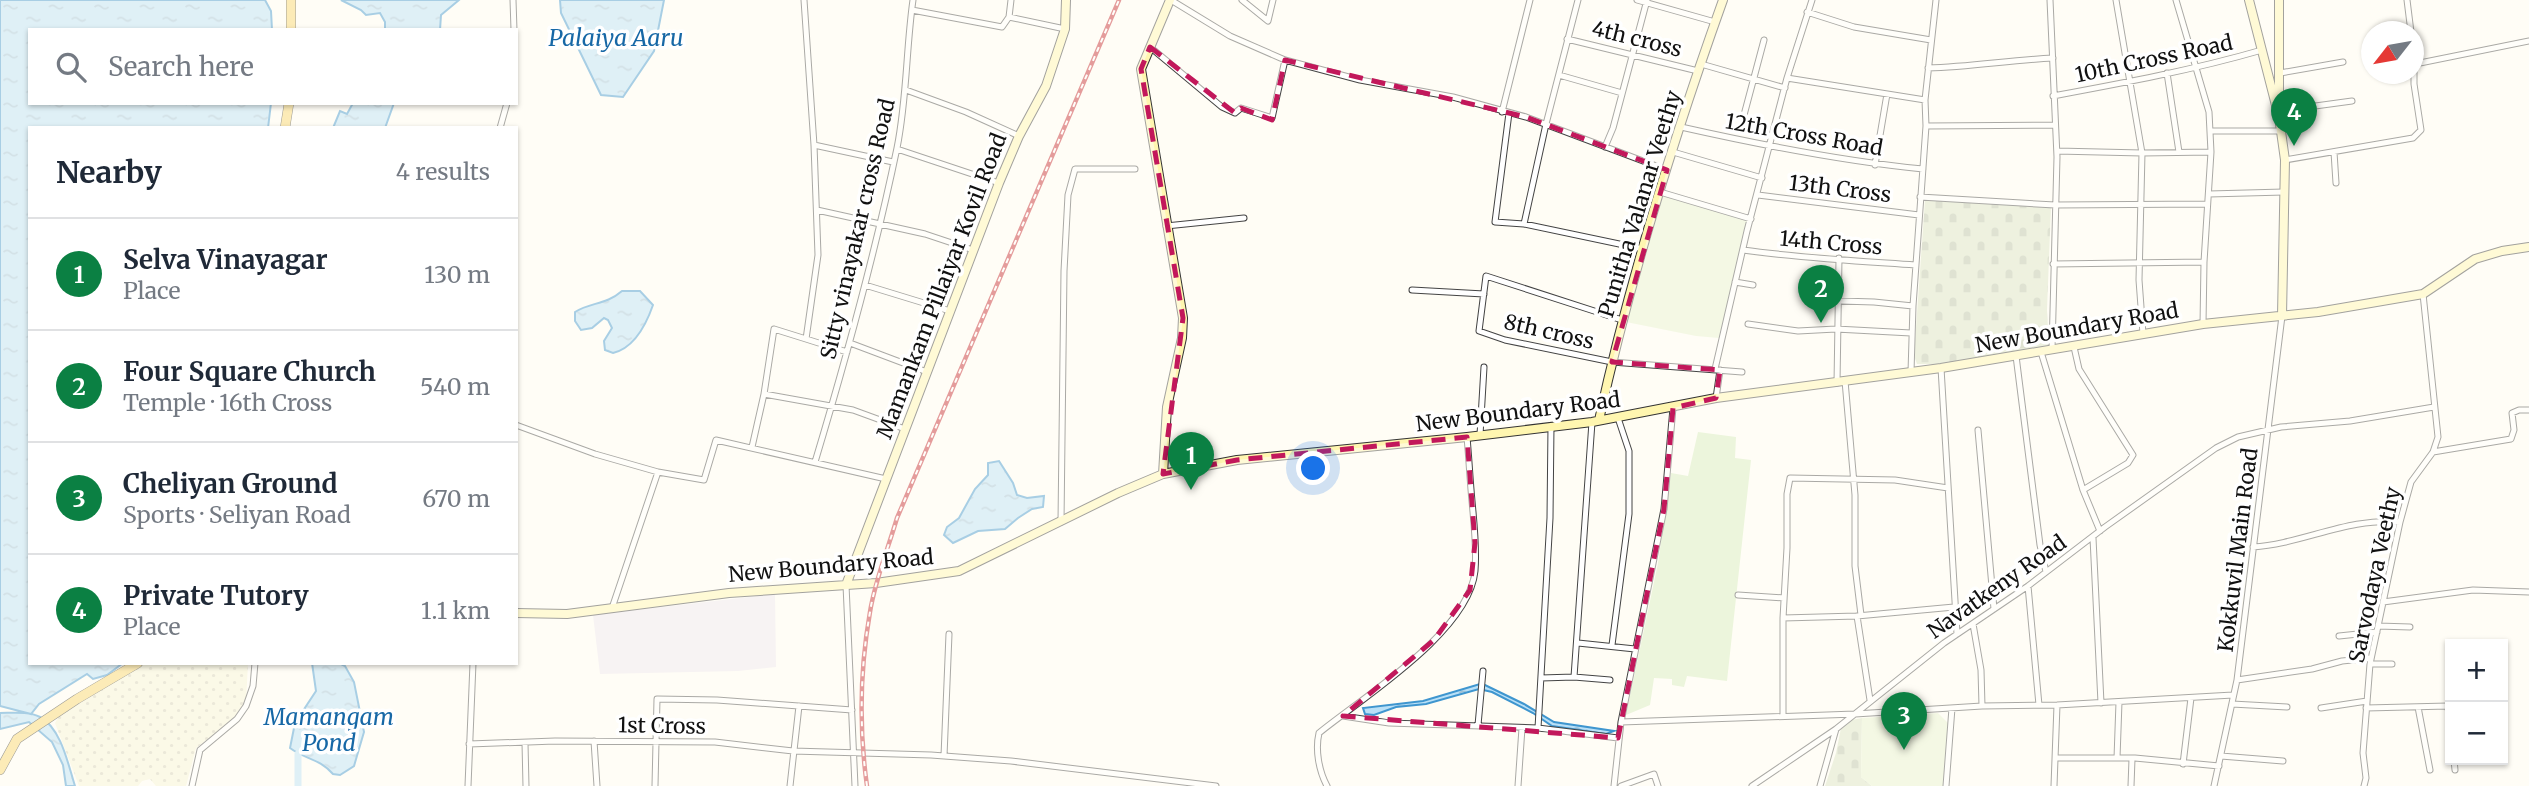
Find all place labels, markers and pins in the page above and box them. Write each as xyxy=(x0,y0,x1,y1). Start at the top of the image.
pin: 4 xyxy=(2271,88,2317,146)
pin: 2 xyxy=(1798,265,1844,323)
pin: 1 xyxy=(1168,432,1214,490)
pin: 3 xyxy=(1881,692,1927,750)

